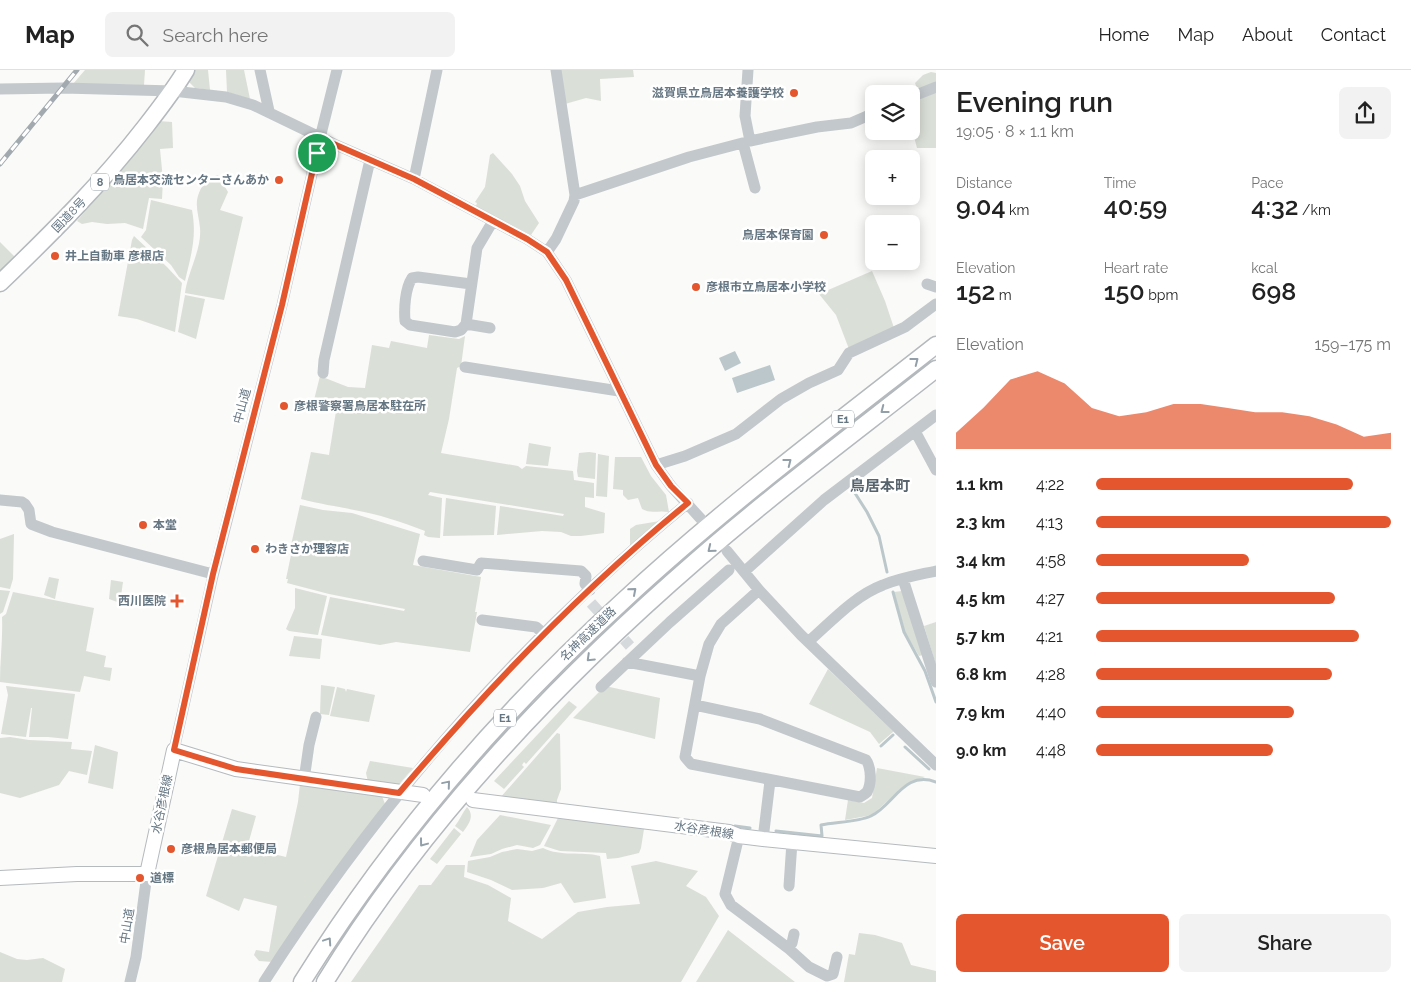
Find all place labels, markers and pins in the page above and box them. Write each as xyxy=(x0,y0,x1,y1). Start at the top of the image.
place label: 滋賀県立鳥居本養護学校 xyxy=(652,86,784,100)
marker: 滋賀県立鳥居本養護学校 xyxy=(788,87,800,99)
pin xyxy=(296,132,338,174)
place label: 鳥居本交流センターさんあか xyxy=(113,173,269,187)
marker: 鳥居本交流センターさんあか xyxy=(273,174,285,186)
place label: 鳥居本保育園 xyxy=(742,228,814,242)
marker: 鳥居本保育園 xyxy=(818,229,830,241)
place label: 井上自動車 彦根店 xyxy=(65,249,164,263)
marker: 井上自動車 彦根店 xyxy=(49,250,61,262)
place label: 彦根市立鳥居本小学校 xyxy=(706,280,826,294)
marker: 彦根市立鳥居本小学校 xyxy=(690,281,702,293)
place label: 彦根警察署鳥居本駐在所 xyxy=(294,399,426,413)
marker: 彦根警察署鳥居本駐在所 xyxy=(278,400,290,412)
place label: 本堂 xyxy=(153,518,177,532)
marker: 本堂 xyxy=(137,519,149,531)
place label: わきさか理容店 xyxy=(265,542,349,556)
marker: わきさか理容店 xyxy=(249,543,261,555)
place label: 西川医院 xyxy=(118,594,166,608)
marker: 西川医院 xyxy=(170,594,184,608)
place label: 彦根鳥居本郵便局 xyxy=(181,842,277,856)
marker: 彦根鳥居本郵便局 xyxy=(165,843,177,855)
place label: 道標 xyxy=(150,871,174,885)
marker: 道標 xyxy=(134,872,146,884)

